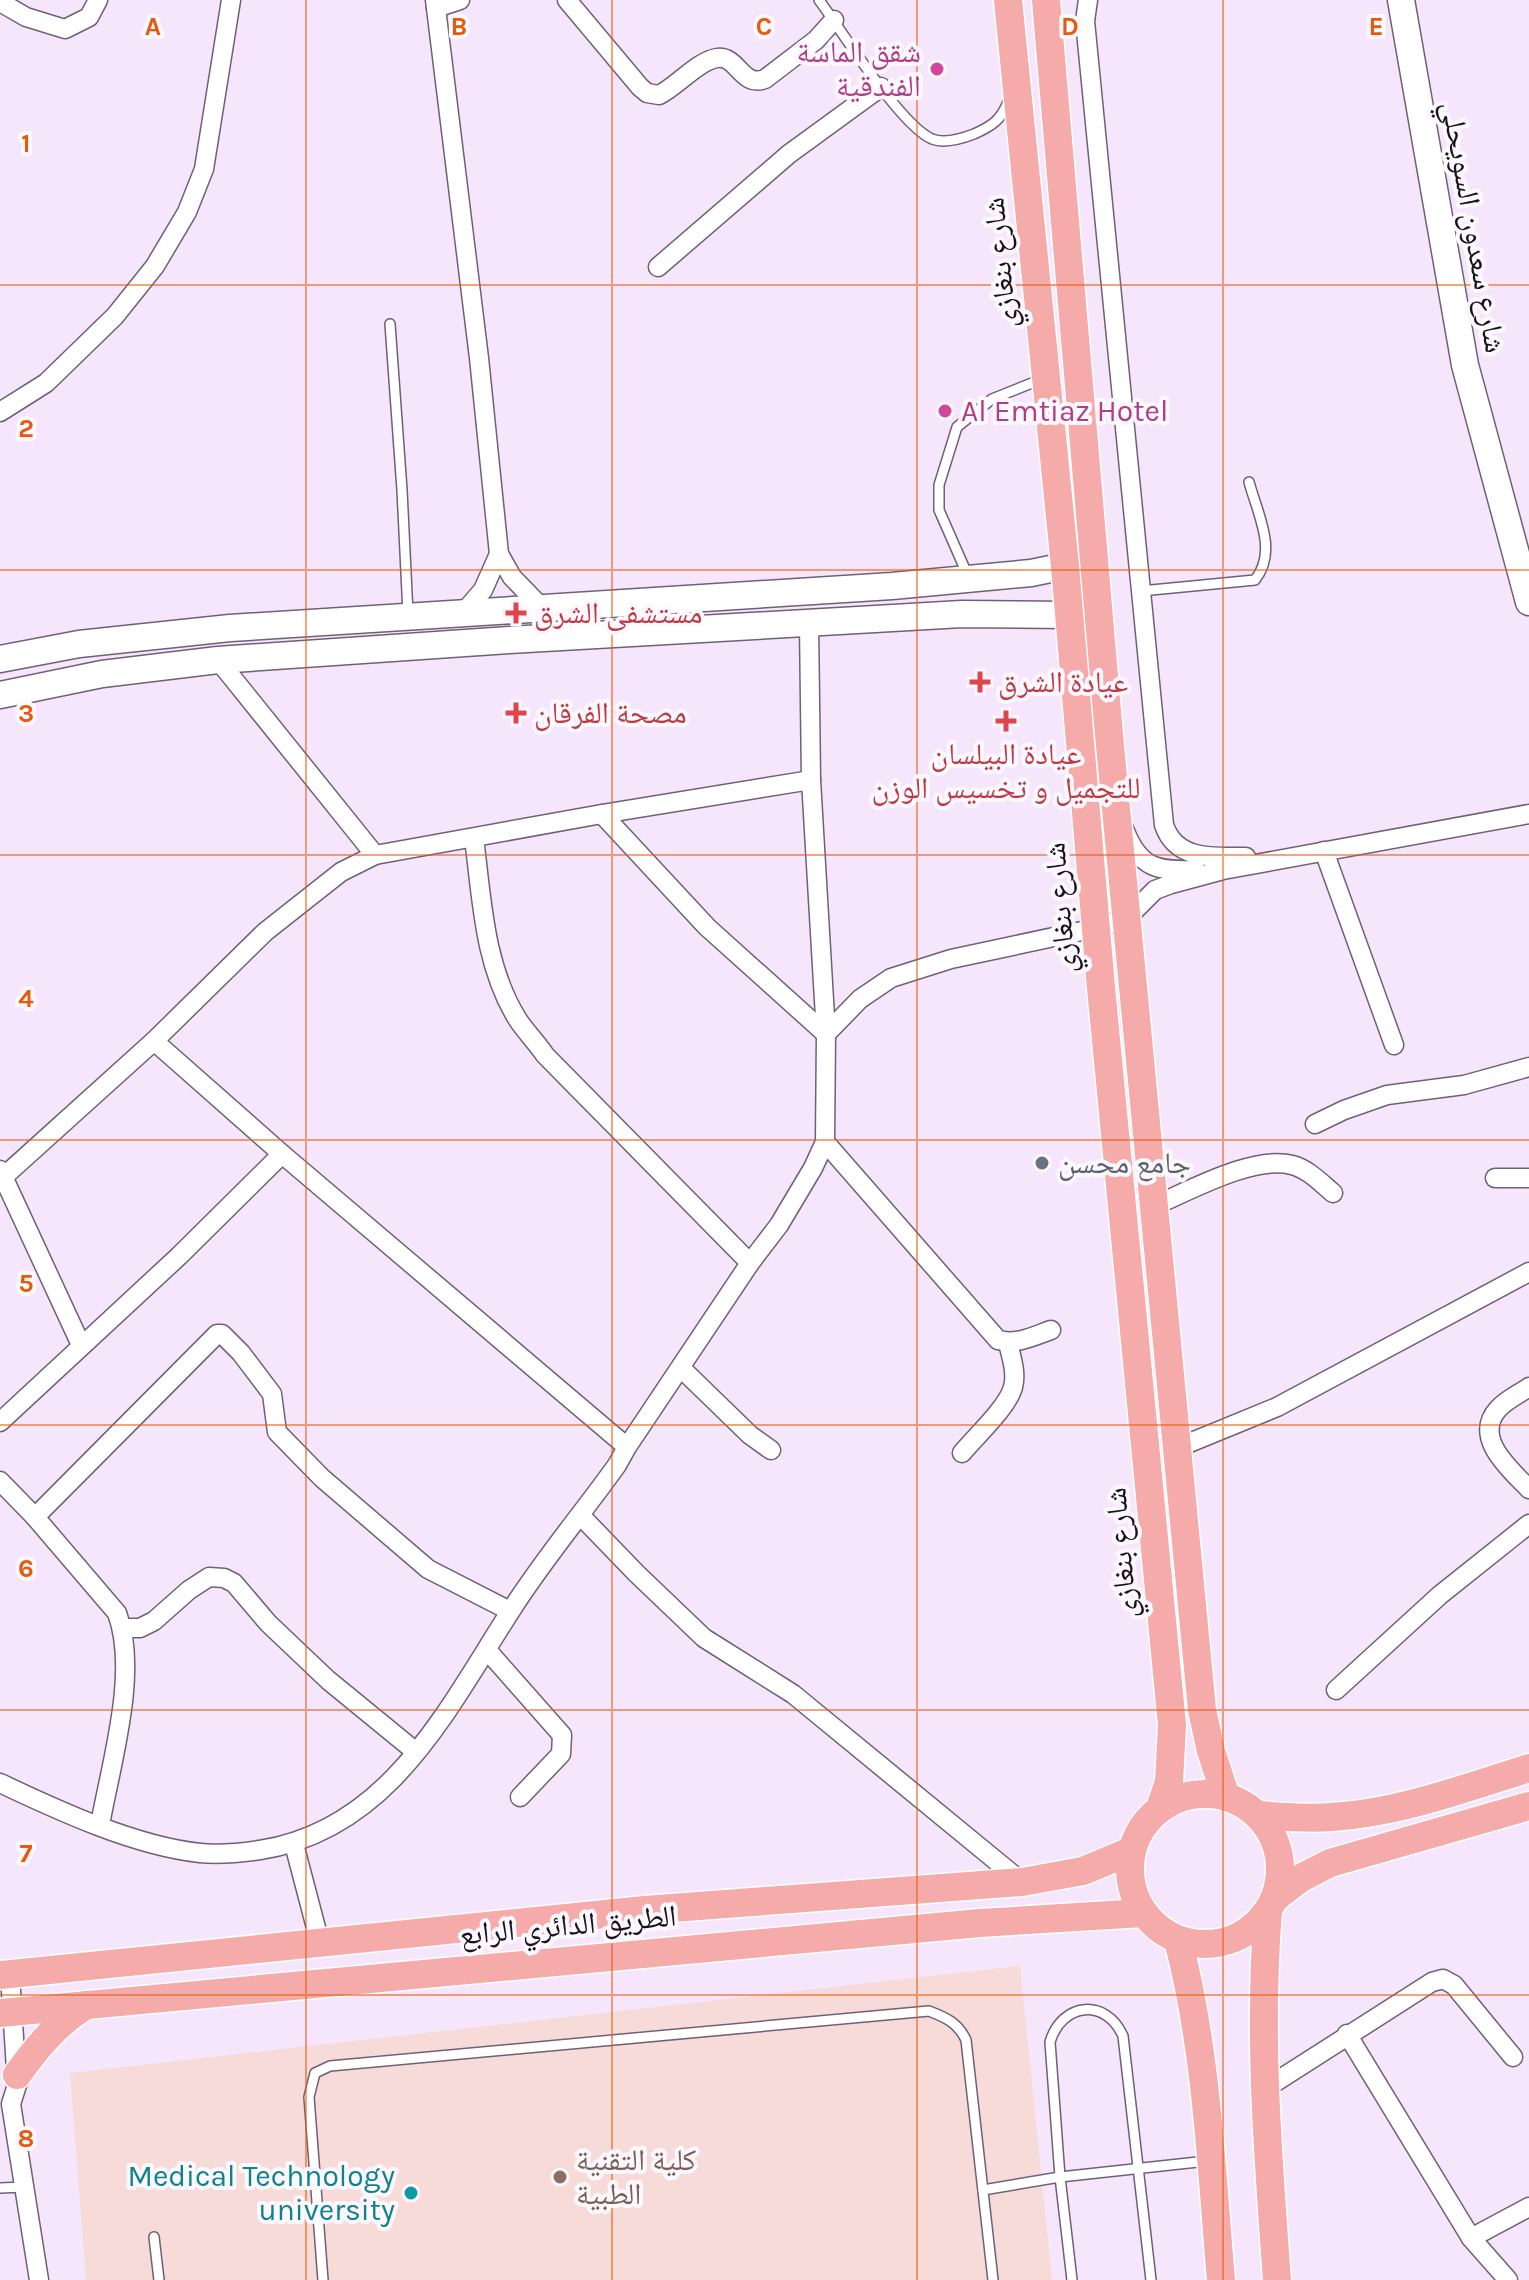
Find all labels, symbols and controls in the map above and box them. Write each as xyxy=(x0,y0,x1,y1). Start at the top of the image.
text: A xyxy=(145,11,161,42)
text: B xyxy=(451,11,467,42)
text: C xyxy=(756,11,772,42)
text: D xyxy=(1061,11,1079,42)
text: E xyxy=(1368,11,1384,42)
place label: شقق الماسة الفندقية xyxy=(796,34,921,104)
marker: شقق الماسة الفندقية xyxy=(928,60,946,78)
street label: شارع سعدون السويحلي xyxy=(1429,98,1514,357)
text: 1 xyxy=(21,128,31,159)
street label: شارع بنغازي xyxy=(975,195,1030,330)
place label: Al Emtiaz Hotel xyxy=(961,393,1168,429)
marker: Al Emtiaz Hotel xyxy=(936,402,954,420)
text: 2 xyxy=(18,413,34,444)
place label: مستشفى الشرق xyxy=(534,595,703,631)
marker: مستشفى الشرق xyxy=(505,602,527,624)
place label: عيادة الشرق xyxy=(998,664,1128,700)
marker: عيادة الشرق xyxy=(969,671,991,693)
place label: مصحة الفرقان xyxy=(534,695,687,731)
text: 3 xyxy=(18,698,34,729)
marker: مصحة الفرقان xyxy=(505,702,527,724)
marker: عيادة البيلسان للتجميل و تخسيس الوزن xyxy=(995,710,1017,732)
place label: عيادة البيلسان للتجميل و تخسيس الوزن xyxy=(872,736,1141,806)
street label: شارع بنغازي xyxy=(1036,841,1089,975)
text: 4 xyxy=(18,983,34,1014)
place label: جامع محسن xyxy=(1058,1145,1191,1182)
marker: جامع محسن xyxy=(1033,1154,1051,1172)
text: 5 xyxy=(18,1268,34,1299)
street label: شارع بنغازي xyxy=(1097,1486,1150,1620)
text: 6 xyxy=(18,1553,34,1584)
text: 7 xyxy=(20,1838,33,1869)
street label: الطريق الدائري الرابع xyxy=(458,1898,678,1958)
text: 8 xyxy=(18,2123,34,2154)
place label: كلية التقنية الطبية xyxy=(576,2142,696,2212)
place label: Medical Technology university xyxy=(128,2158,395,2228)
marker: كلية التقنية الطبية xyxy=(551,2168,569,2186)
marker: Medical Technology university xyxy=(402,2184,420,2202)

